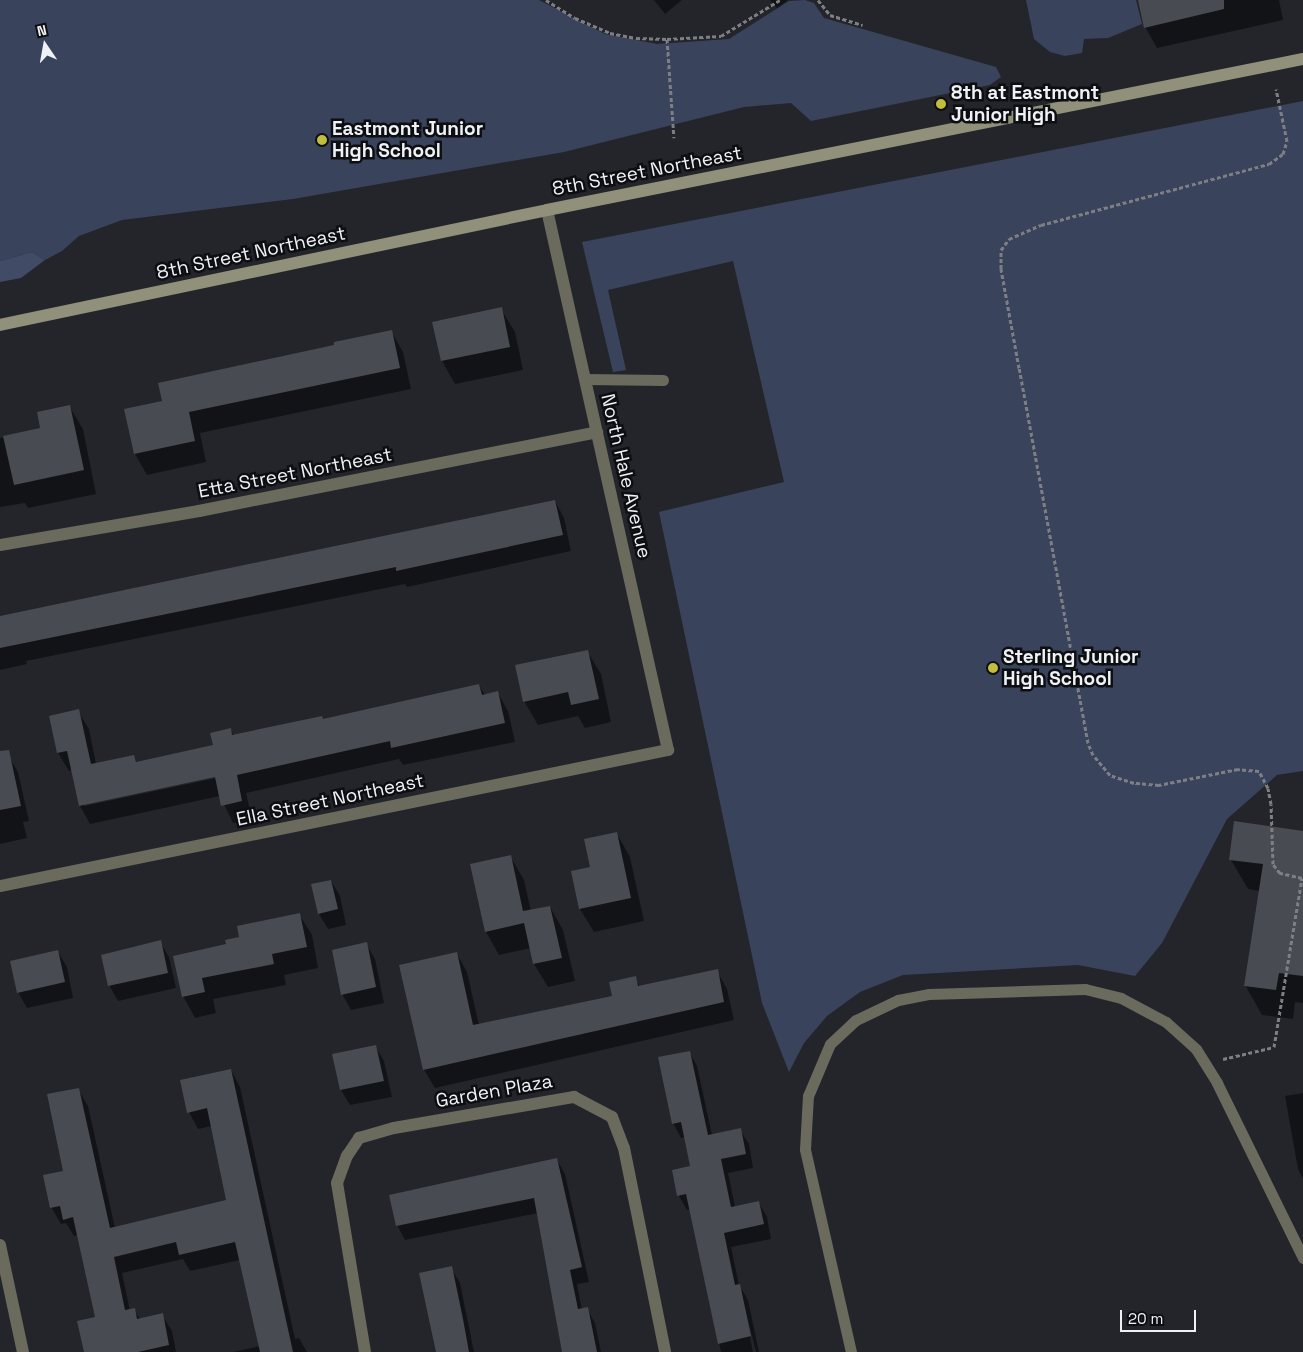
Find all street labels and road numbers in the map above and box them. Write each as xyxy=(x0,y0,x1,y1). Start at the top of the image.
street label: 8th Street Northeast xyxy=(550,141,744,201)
street label: 8th Street Northeast xyxy=(154,222,348,284)
street label: North Hale Avenue xyxy=(596,392,656,560)
street label: Etta Street Northeast xyxy=(196,443,394,503)
street label: Ella Street Northeast xyxy=(234,769,426,831)
street label: Garden Plaza xyxy=(434,1070,554,1112)

